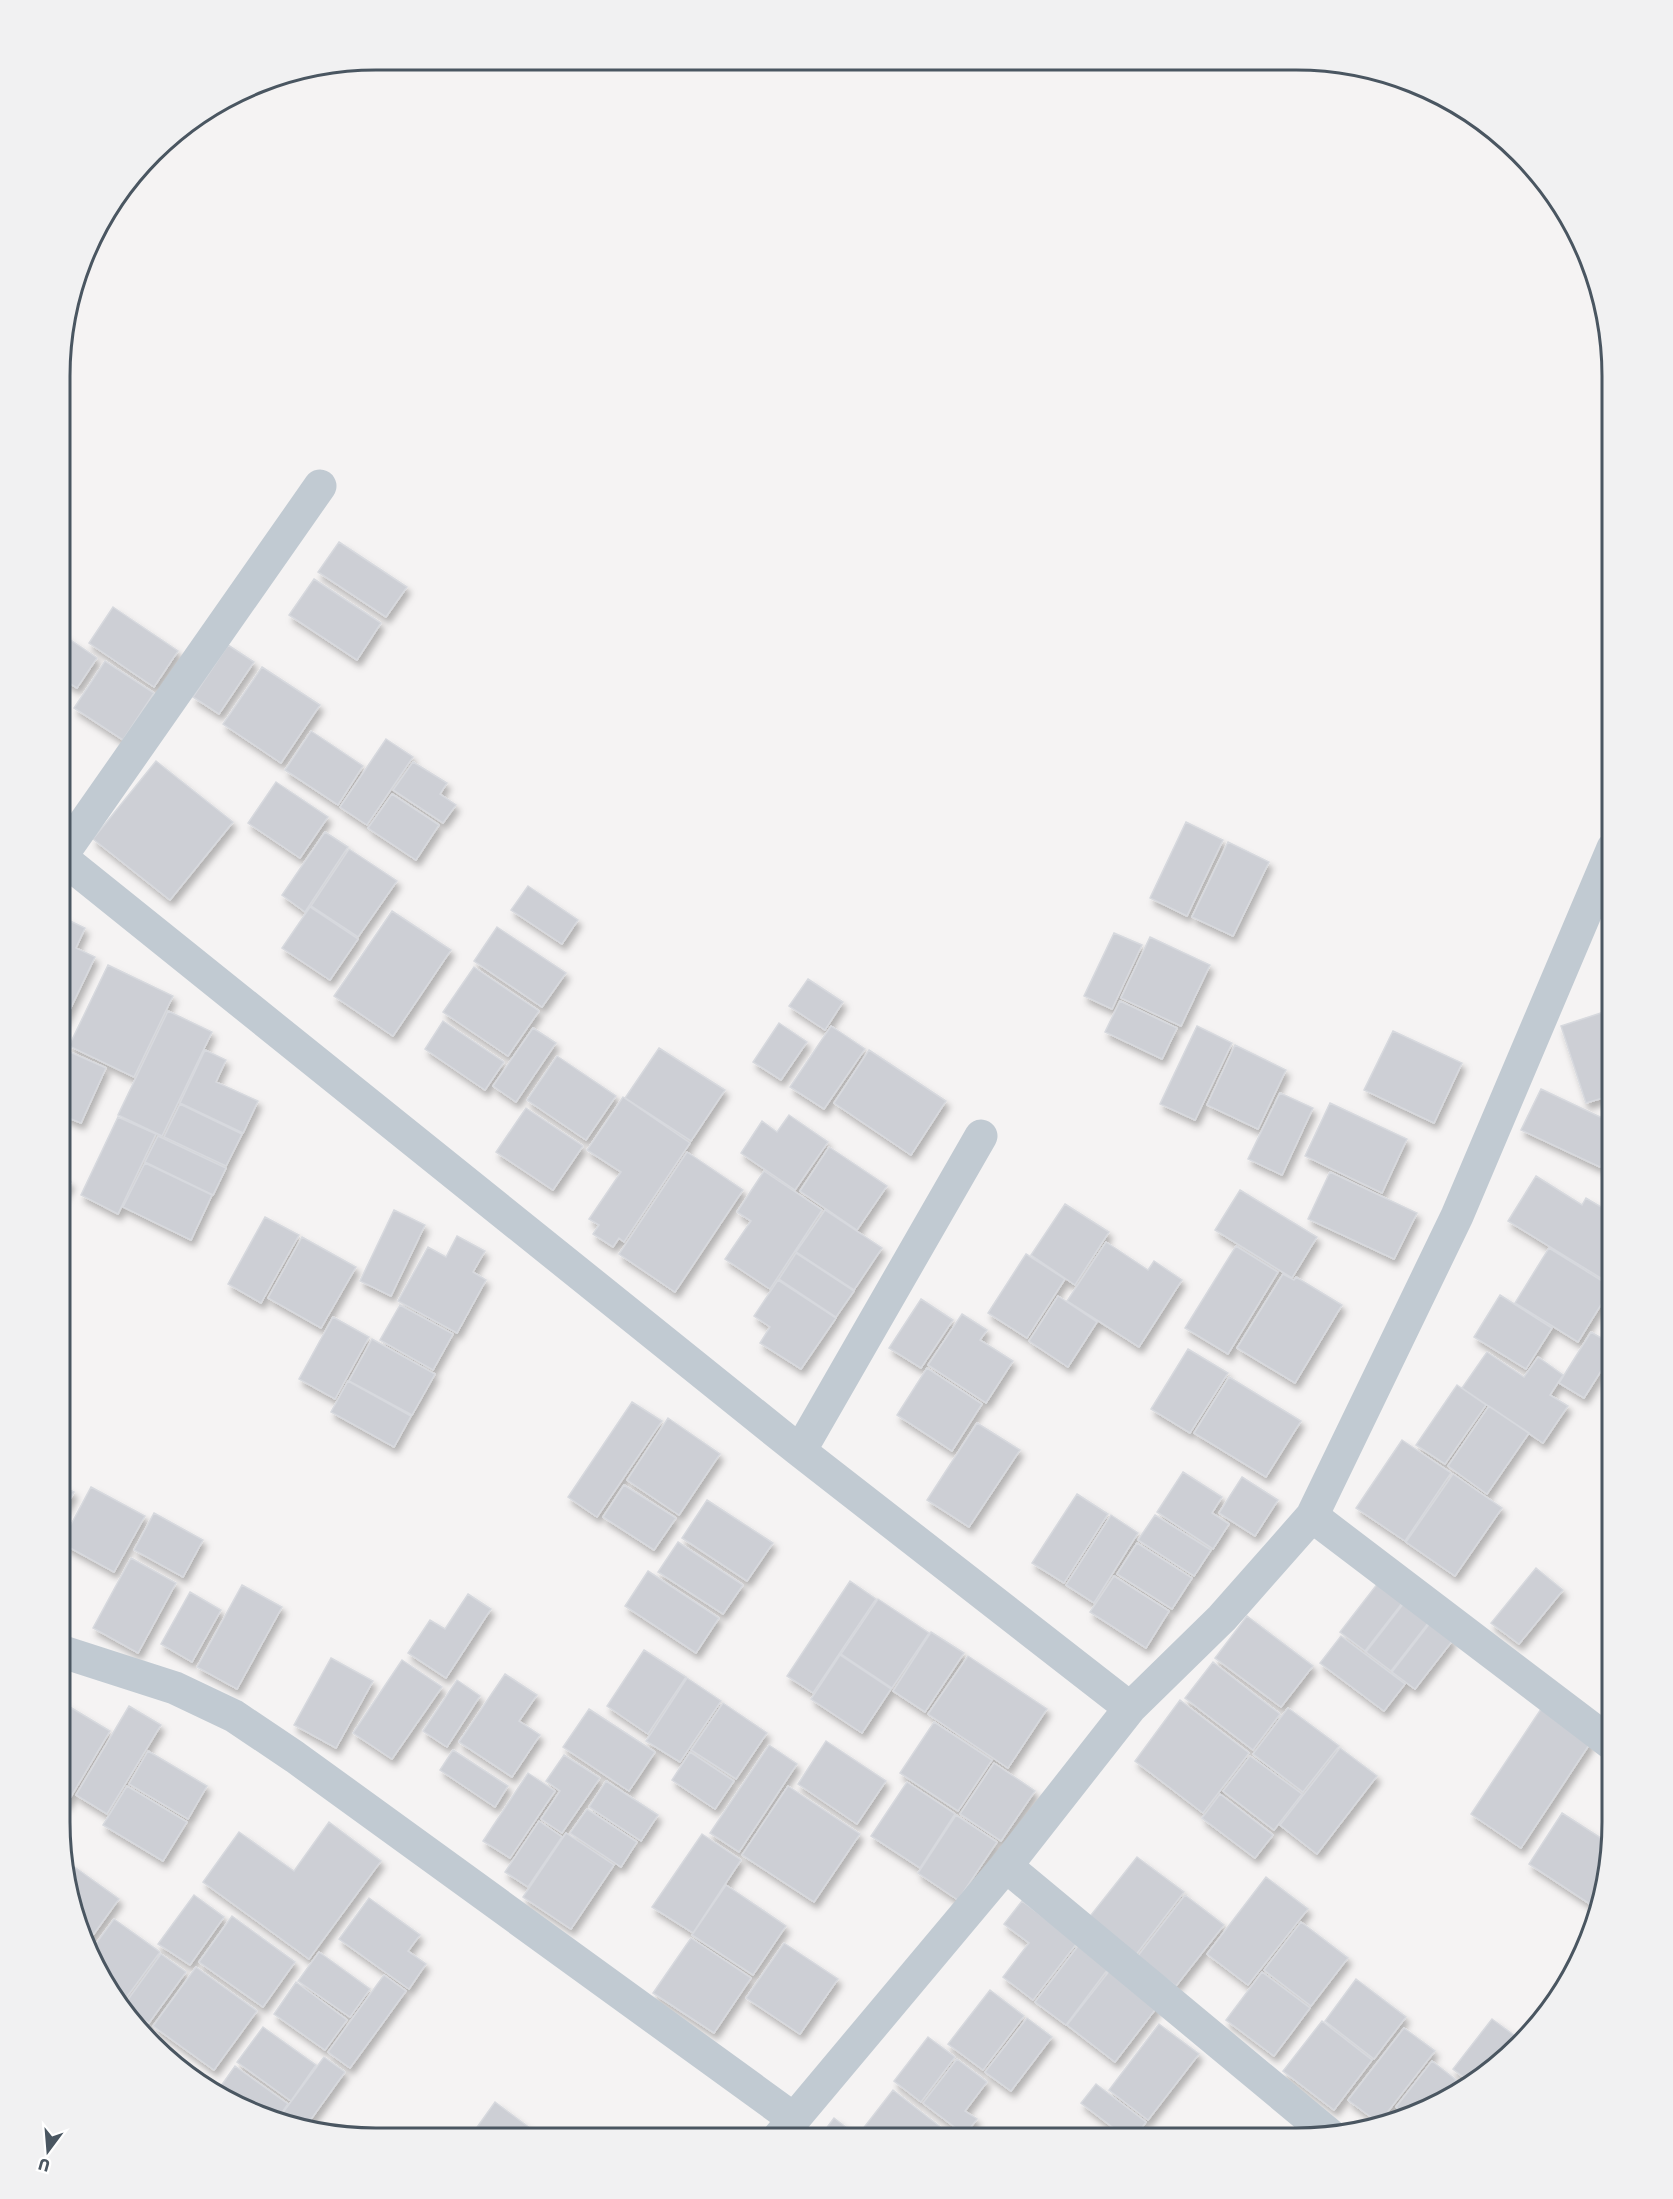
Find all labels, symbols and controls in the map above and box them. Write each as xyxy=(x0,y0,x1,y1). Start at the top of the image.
north arrow xyxy=(18,2121,78,2181)
text: U xyxy=(35,2152,53,2178)

